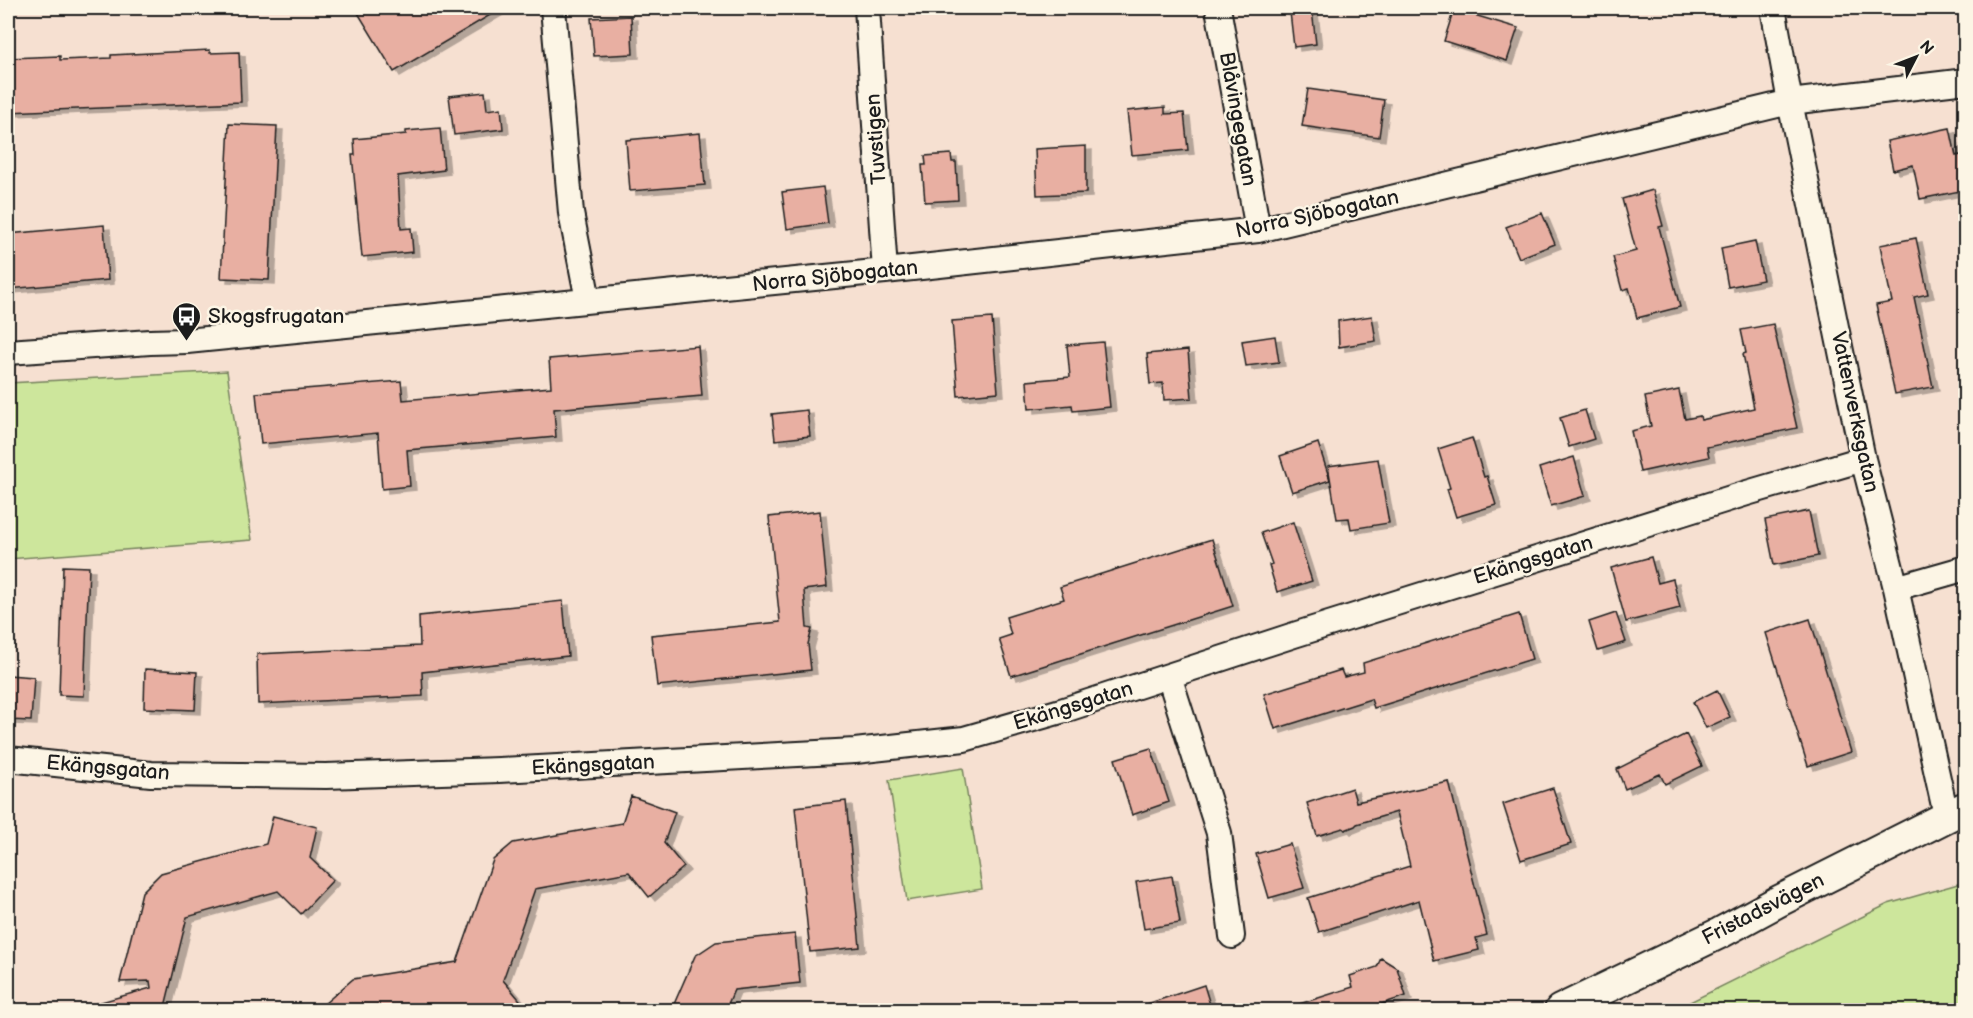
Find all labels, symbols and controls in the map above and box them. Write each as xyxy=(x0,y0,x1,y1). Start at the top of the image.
north arrow xyxy=(1886,27,1946,87)
text: N xyxy=(1915,37,1937,59)
street label: Blåvingegatan xyxy=(1214,50,1262,188)
street label: Tuvstigen xyxy=(860,93,892,185)
street label: Norra Sjöbogatan xyxy=(1233,184,1401,244)
street label: Norra Sjöbogatan xyxy=(751,255,919,297)
bus stop icon: Skogsfrugatan xyxy=(171,300,203,342)
place label: Skogsfrugatan xyxy=(208,304,344,329)
street label: Vattenverksgatan xyxy=(1826,329,1884,495)
street label: Ekängsgatan xyxy=(1470,530,1596,590)
street label: Ekängsgatan xyxy=(1010,676,1136,736)
street label: Ekängsgatan xyxy=(531,749,655,781)
street label: Ekängsgatan xyxy=(45,750,171,786)
street label: Fristadsvägen xyxy=(1698,868,1828,950)

